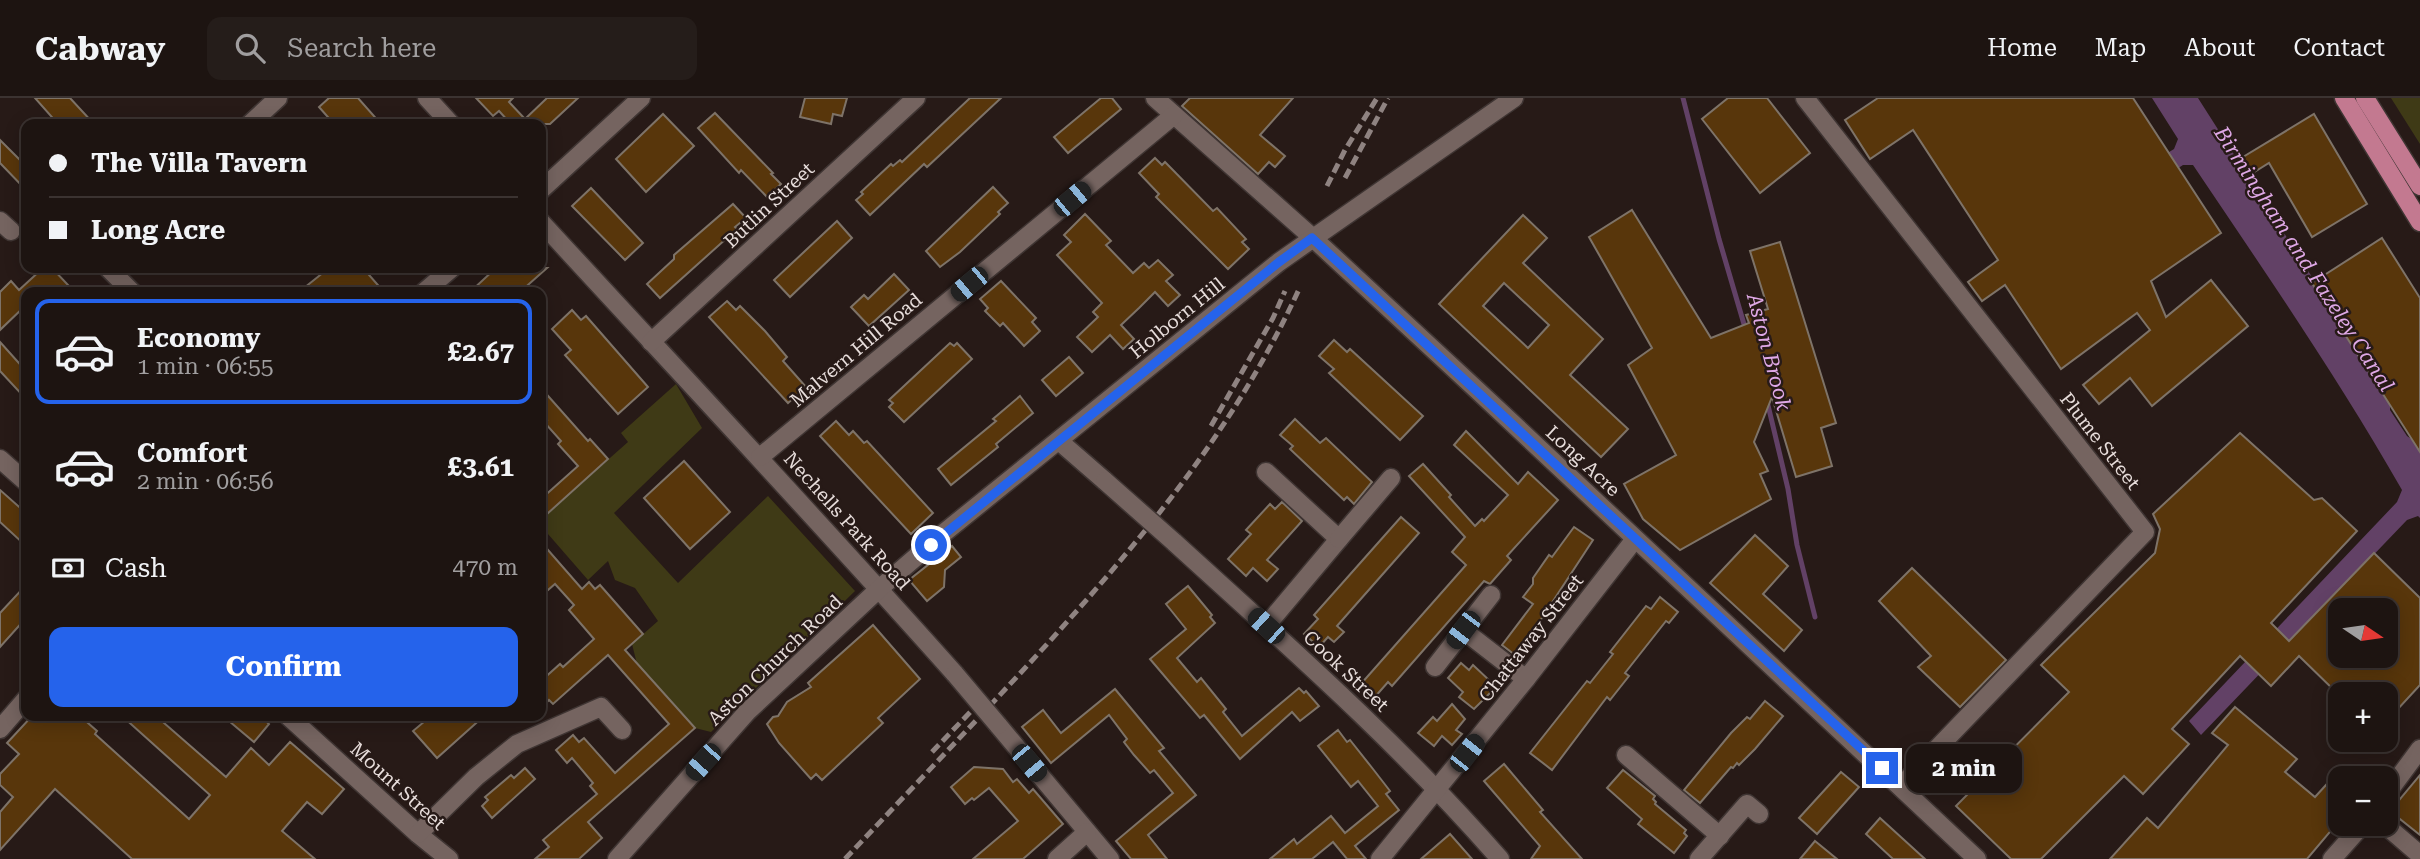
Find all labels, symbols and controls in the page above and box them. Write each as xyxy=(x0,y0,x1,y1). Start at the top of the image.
search box xyxy=(207,17,697,80)
text: Cabway xyxy=(35,29,165,68)
icon: search xyxy=(231,29,269,67)
text: Search here xyxy=(287,33,436,63)
text: Home xyxy=(1987,34,2057,62)
text: Map xyxy=(2095,34,2146,62)
text: About xyxy=(2184,34,2255,62)
text: Contact xyxy=(2293,34,2385,62)
water label: Birmingham and Fazeley Canal xyxy=(2209,121,2399,396)
text: The Villa Tavern xyxy=(91,148,307,178)
street label: Butlin Street xyxy=(719,157,819,253)
car xyxy=(1050,177,1095,221)
text: Long Acre xyxy=(91,215,225,245)
car xyxy=(947,262,992,306)
street label: Holborn Hill xyxy=(1125,273,1229,363)
street label: Malvern Hill Road xyxy=(785,288,927,412)
water label: Aston Brook xyxy=(1741,289,1796,414)
icon: car xyxy=(53,320,116,383)
text: Economy xyxy=(137,323,260,353)
text: £2.67 xyxy=(448,337,514,367)
text: 1 min · 06:55 xyxy=(137,353,274,380)
street label: Plume Street xyxy=(2055,388,2145,494)
street label: Long Acre xyxy=(1541,421,1625,501)
icon: car xyxy=(53,435,116,498)
text: Comfort xyxy=(137,438,247,468)
street label: Nechells Park Road xyxy=(779,447,915,595)
text: £3.61 xyxy=(448,452,514,482)
text: 2 min · 06:56 xyxy=(137,468,274,495)
route start xyxy=(915,529,947,561)
icon: cash xyxy=(49,549,87,587)
text: Cash xyxy=(105,553,167,583)
text: 470 m xyxy=(453,554,518,581)
street label: Chattaway Street xyxy=(1474,569,1588,707)
street label: Aston Church Road xyxy=(703,590,847,730)
north arrow xyxy=(2328,598,2398,668)
map controls xyxy=(2328,598,2398,836)
car xyxy=(1244,604,1289,648)
car xyxy=(1442,607,1485,653)
street label: Cook Street xyxy=(1299,626,1393,716)
button: Confirm xyxy=(49,627,518,707)
button: + xyxy=(2328,682,2398,752)
car xyxy=(1446,730,1489,776)
street label: Mount Street xyxy=(346,737,450,835)
car xyxy=(682,739,725,785)
car xyxy=(1008,740,1051,786)
callout: 2 min xyxy=(1906,744,2022,792)
route end xyxy=(1866,752,1898,784)
text: 2 min xyxy=(1932,755,1996,782)
button: − xyxy=(2328,766,2398,836)

